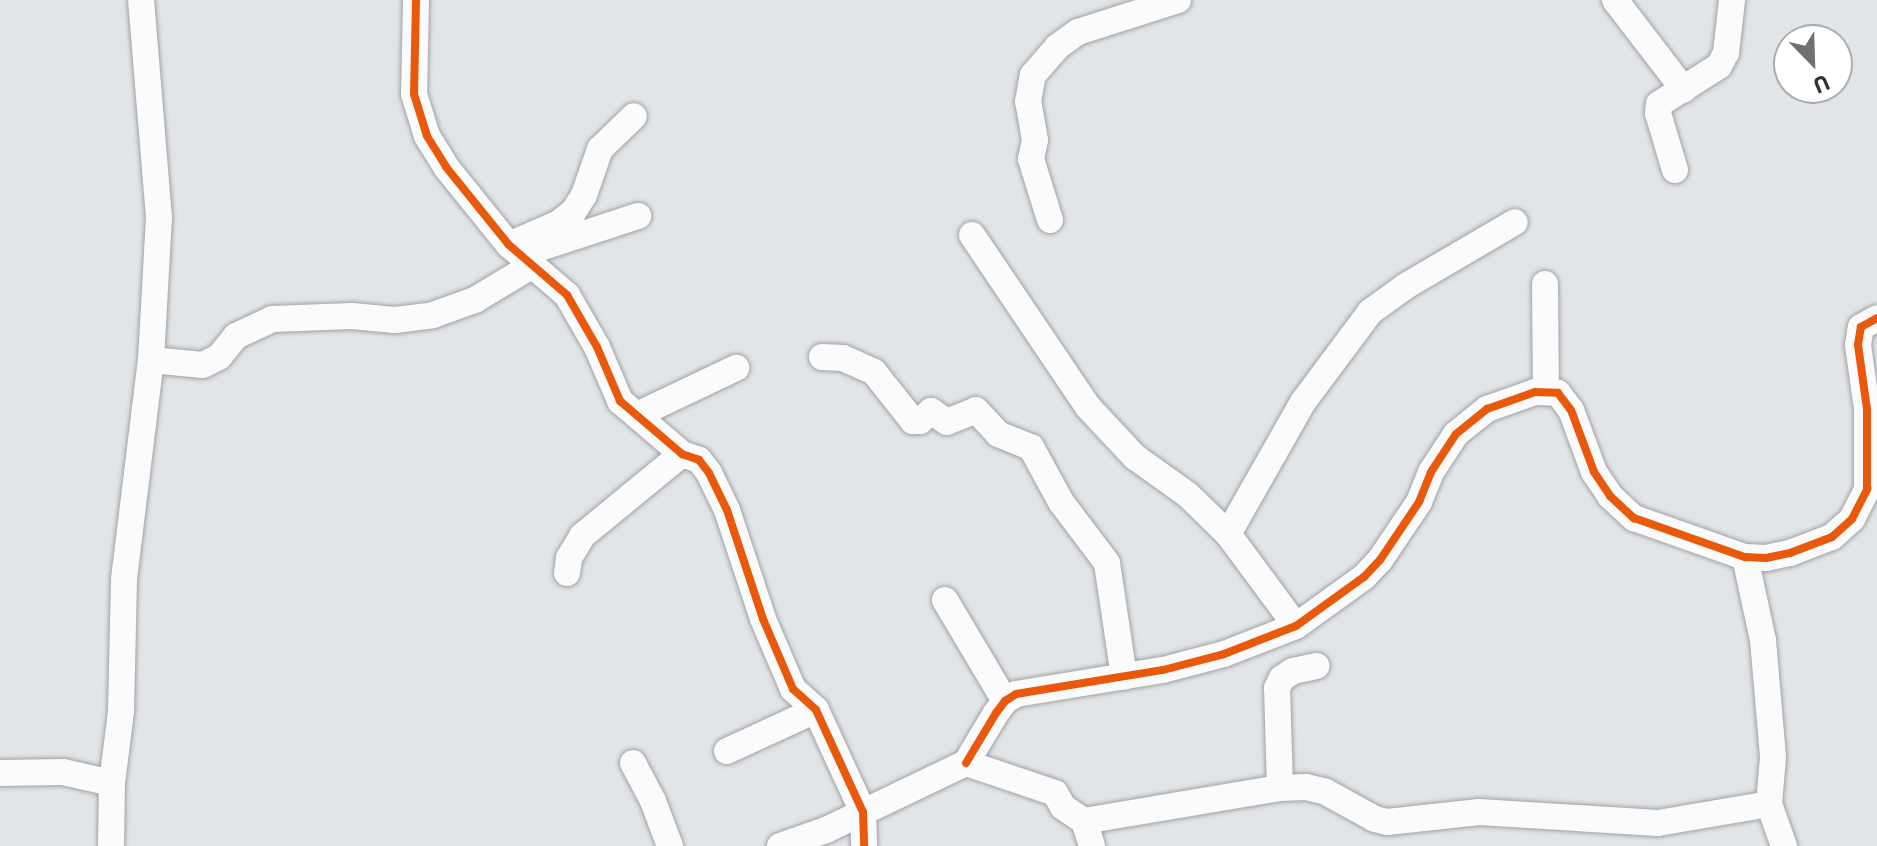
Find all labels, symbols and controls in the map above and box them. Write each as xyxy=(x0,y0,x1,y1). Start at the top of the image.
north arrow xyxy=(1773,24,1853,104)
text: U xyxy=(1809,68,1834,101)

